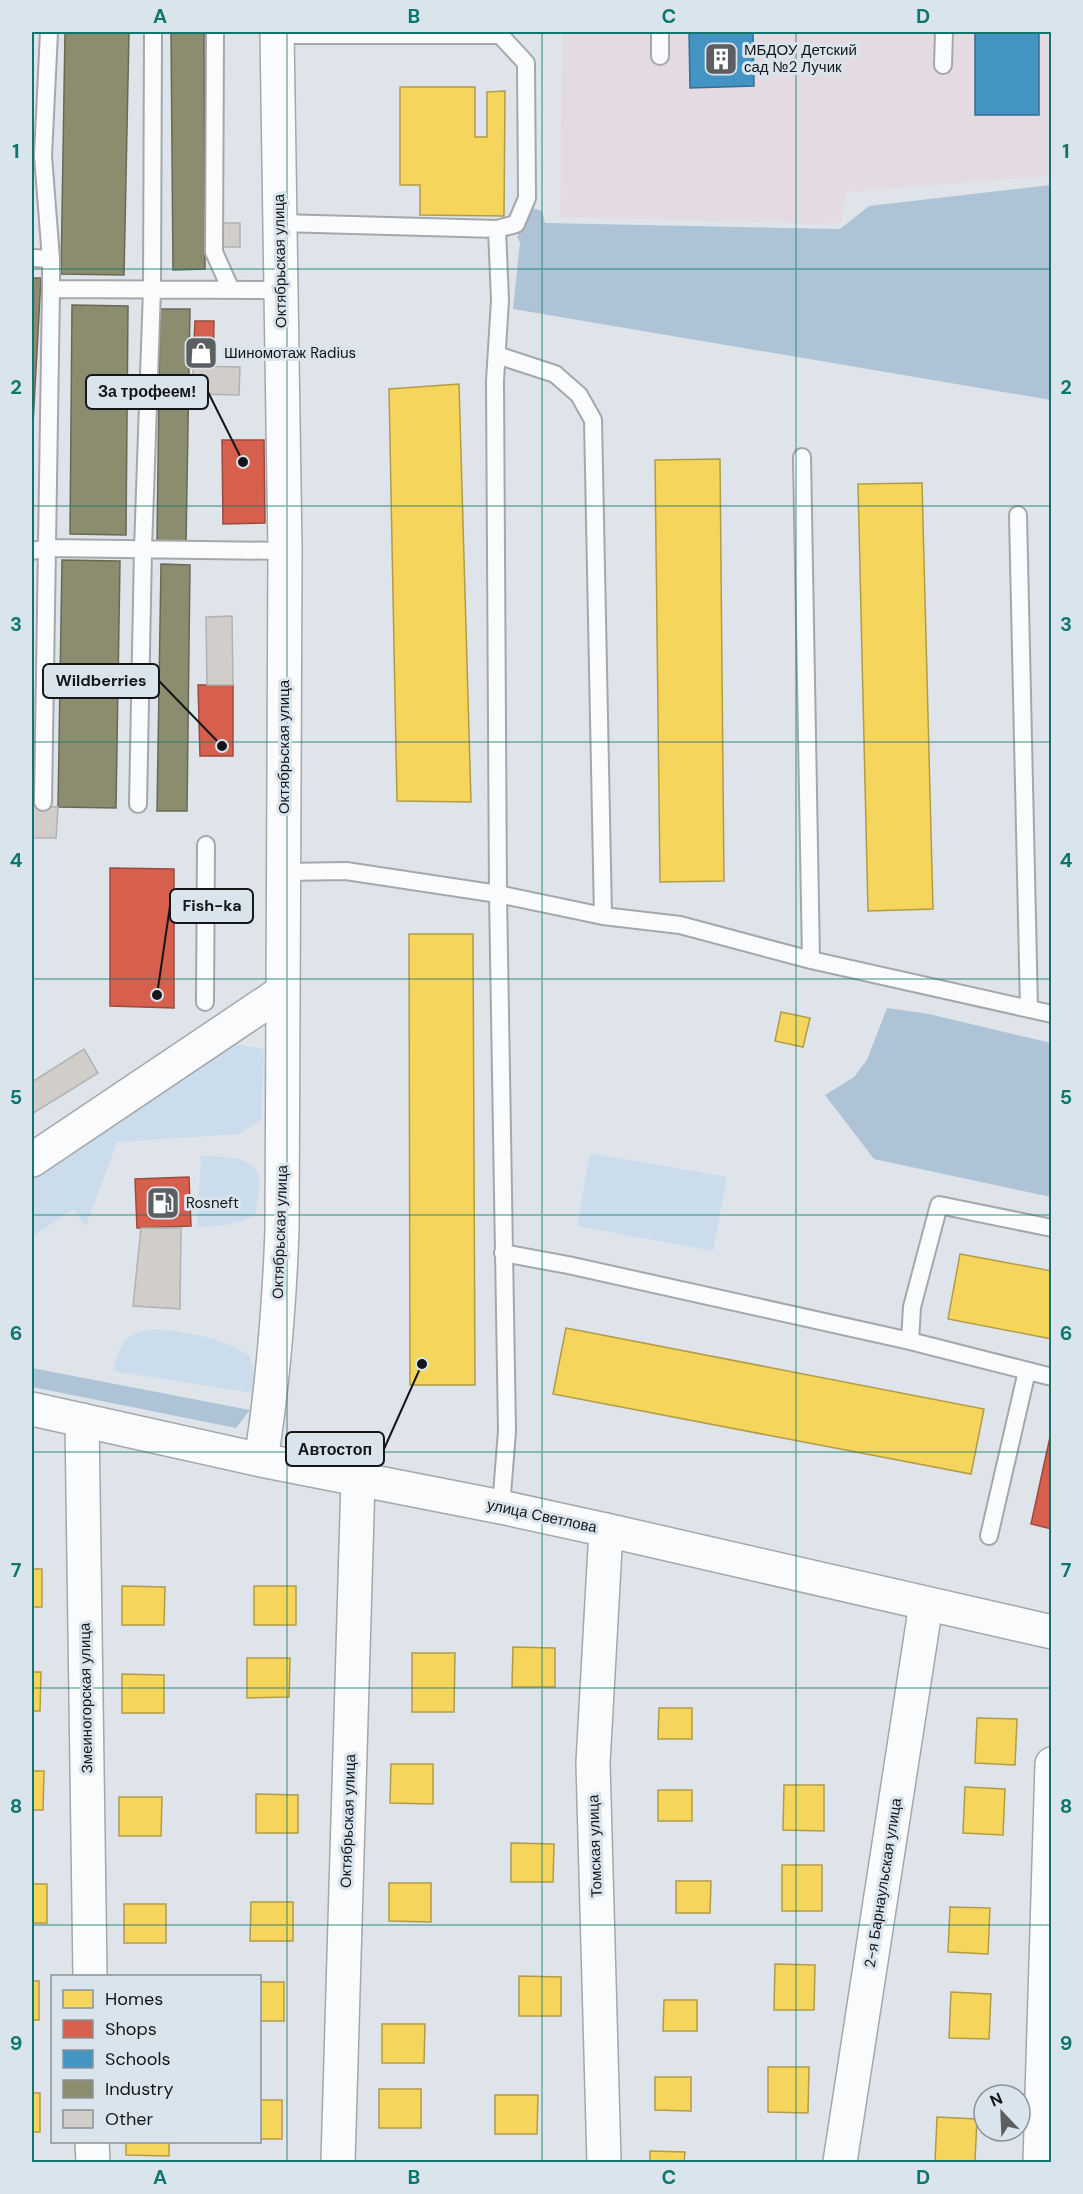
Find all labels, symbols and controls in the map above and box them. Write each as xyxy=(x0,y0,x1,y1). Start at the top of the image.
text: A xyxy=(153,3,167,29)
text: B xyxy=(408,3,420,29)
text: C xyxy=(662,3,676,29)
text: D xyxy=(916,3,930,29)
place label: МБДОУ Детский сад №2 Лучик xyxy=(744,40,857,77)
building icon: МБДОУ Детский сад №2 Лучик xyxy=(703,41,739,77)
text: 1 xyxy=(12,138,20,164)
text: 1 xyxy=(1062,138,1070,164)
street label: Октябрьская улица xyxy=(269,193,291,328)
shop icon: Шиномотаж Radius xyxy=(183,335,219,371)
place label: Шиномотаж Radius xyxy=(224,343,356,363)
text: 2 xyxy=(10,374,22,400)
text: 2 xyxy=(1060,374,1072,400)
callout: За трофеем! xyxy=(86,375,208,409)
text: За трофеем! xyxy=(98,381,196,402)
text: 3 xyxy=(10,611,22,637)
text: 3 xyxy=(1060,611,1072,637)
callout: Wildberries xyxy=(43,664,159,698)
text: Wildberries xyxy=(55,670,147,691)
street label: Октябрьская улица xyxy=(274,679,294,814)
text: 4 xyxy=(10,847,23,873)
text: 4 xyxy=(1060,847,1073,873)
callout: Fish-ka xyxy=(170,889,253,923)
text: Fish-ka xyxy=(182,895,242,916)
text: 5 xyxy=(10,1084,22,1110)
text: 5 xyxy=(1060,1084,1072,1110)
street label: Октябрьская улица xyxy=(268,1164,292,1299)
fuel station icon: Rosneft xyxy=(145,1185,181,1221)
place label: Rosneft xyxy=(186,1193,239,1213)
text: 6 xyxy=(10,1320,22,1346)
text: 6 xyxy=(1060,1320,1072,1346)
callout: Автостоп xyxy=(286,1432,384,1466)
text: Автостоп xyxy=(298,1439,372,1460)
street label: улица Светлова xyxy=(485,1495,599,1538)
text: 7 xyxy=(11,1557,22,1583)
text: 7 xyxy=(1061,1557,1072,1583)
street label: Змеиногорская улица xyxy=(75,1622,97,1773)
street label: Октябрьская улица xyxy=(336,1753,360,1888)
text: 8 xyxy=(10,1793,22,1819)
text: 8 xyxy=(1060,1793,1072,1819)
street label: Томская улица xyxy=(583,1794,607,1898)
street label: 2-я Барнаульская улица xyxy=(860,1796,906,1969)
legend xyxy=(51,1975,261,2143)
text: Homes xyxy=(105,1987,163,2011)
text: Shops xyxy=(105,2017,157,2041)
text: 9 xyxy=(10,2030,22,2056)
text: 9 xyxy=(1060,2030,1072,2056)
text: Schools xyxy=(105,2047,170,2071)
text: Industry xyxy=(105,2077,174,2101)
north arrow xyxy=(972,2083,1032,2143)
text: N xyxy=(987,2088,1006,2112)
text: Other xyxy=(105,2107,154,2131)
text: A xyxy=(153,2164,167,2190)
text: B xyxy=(408,2164,420,2190)
text: C xyxy=(662,2164,676,2190)
text: D xyxy=(916,2164,930,2190)

